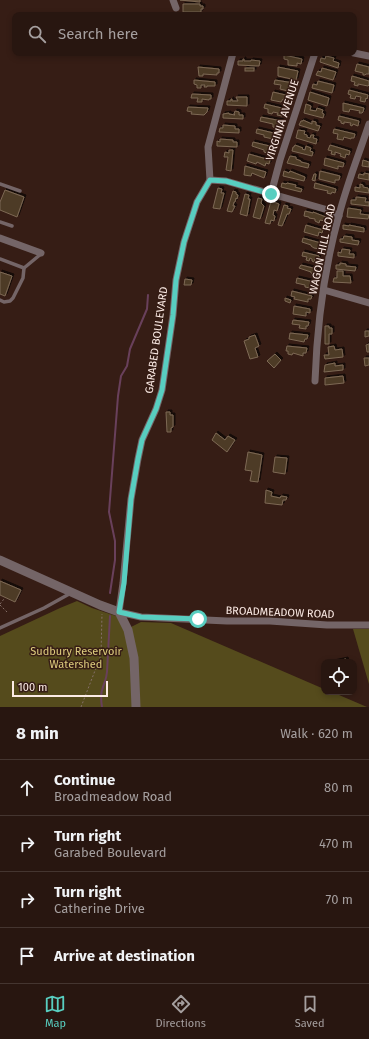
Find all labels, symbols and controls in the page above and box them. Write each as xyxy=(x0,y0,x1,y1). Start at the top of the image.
search box xyxy=(12,12,357,56)
icon: search xyxy=(26,23,48,45)
text: Search here xyxy=(58,25,138,43)
street label: VIRGINIA AVENUE xyxy=(263,78,302,163)
route end xyxy=(262,185,280,203)
street label: WAGON HILL ROAD xyxy=(307,203,338,296)
street label: GARABED BOULEVARD xyxy=(143,286,170,394)
street label: BROADMEADOW ROAD xyxy=(225,604,335,621)
route start xyxy=(189,610,207,628)
park label: Sudbury Reservoir Watershed xyxy=(30,645,122,671)
map controls xyxy=(321,659,357,695)
button: locate xyxy=(321,659,357,695)
scale bar xyxy=(12,679,108,698)
text: 100 m xyxy=(18,681,47,694)
text: 8 min xyxy=(16,723,59,744)
text: Walk · 620 m xyxy=(280,726,353,741)
text: Continue xyxy=(54,771,115,789)
icon: ahead xyxy=(16,777,38,799)
text: 80 m xyxy=(324,780,353,795)
text: Broadmeadow Road xyxy=(54,789,172,804)
text: Turn right xyxy=(54,827,121,845)
icon: right xyxy=(16,833,38,855)
text: 470 m xyxy=(319,836,353,851)
text: Garabed Boulevard xyxy=(54,845,166,860)
text: Turn right xyxy=(54,883,121,901)
icon: right xyxy=(16,889,38,911)
text: 70 m xyxy=(326,892,353,907)
text: Catherine Drive xyxy=(54,901,145,916)
icon: arrive xyxy=(16,945,38,967)
text: Arrive at destination xyxy=(54,947,195,965)
tab: Map xyxy=(44,993,66,1030)
tab: Directions xyxy=(155,993,206,1030)
tab: Saved xyxy=(295,993,325,1030)

